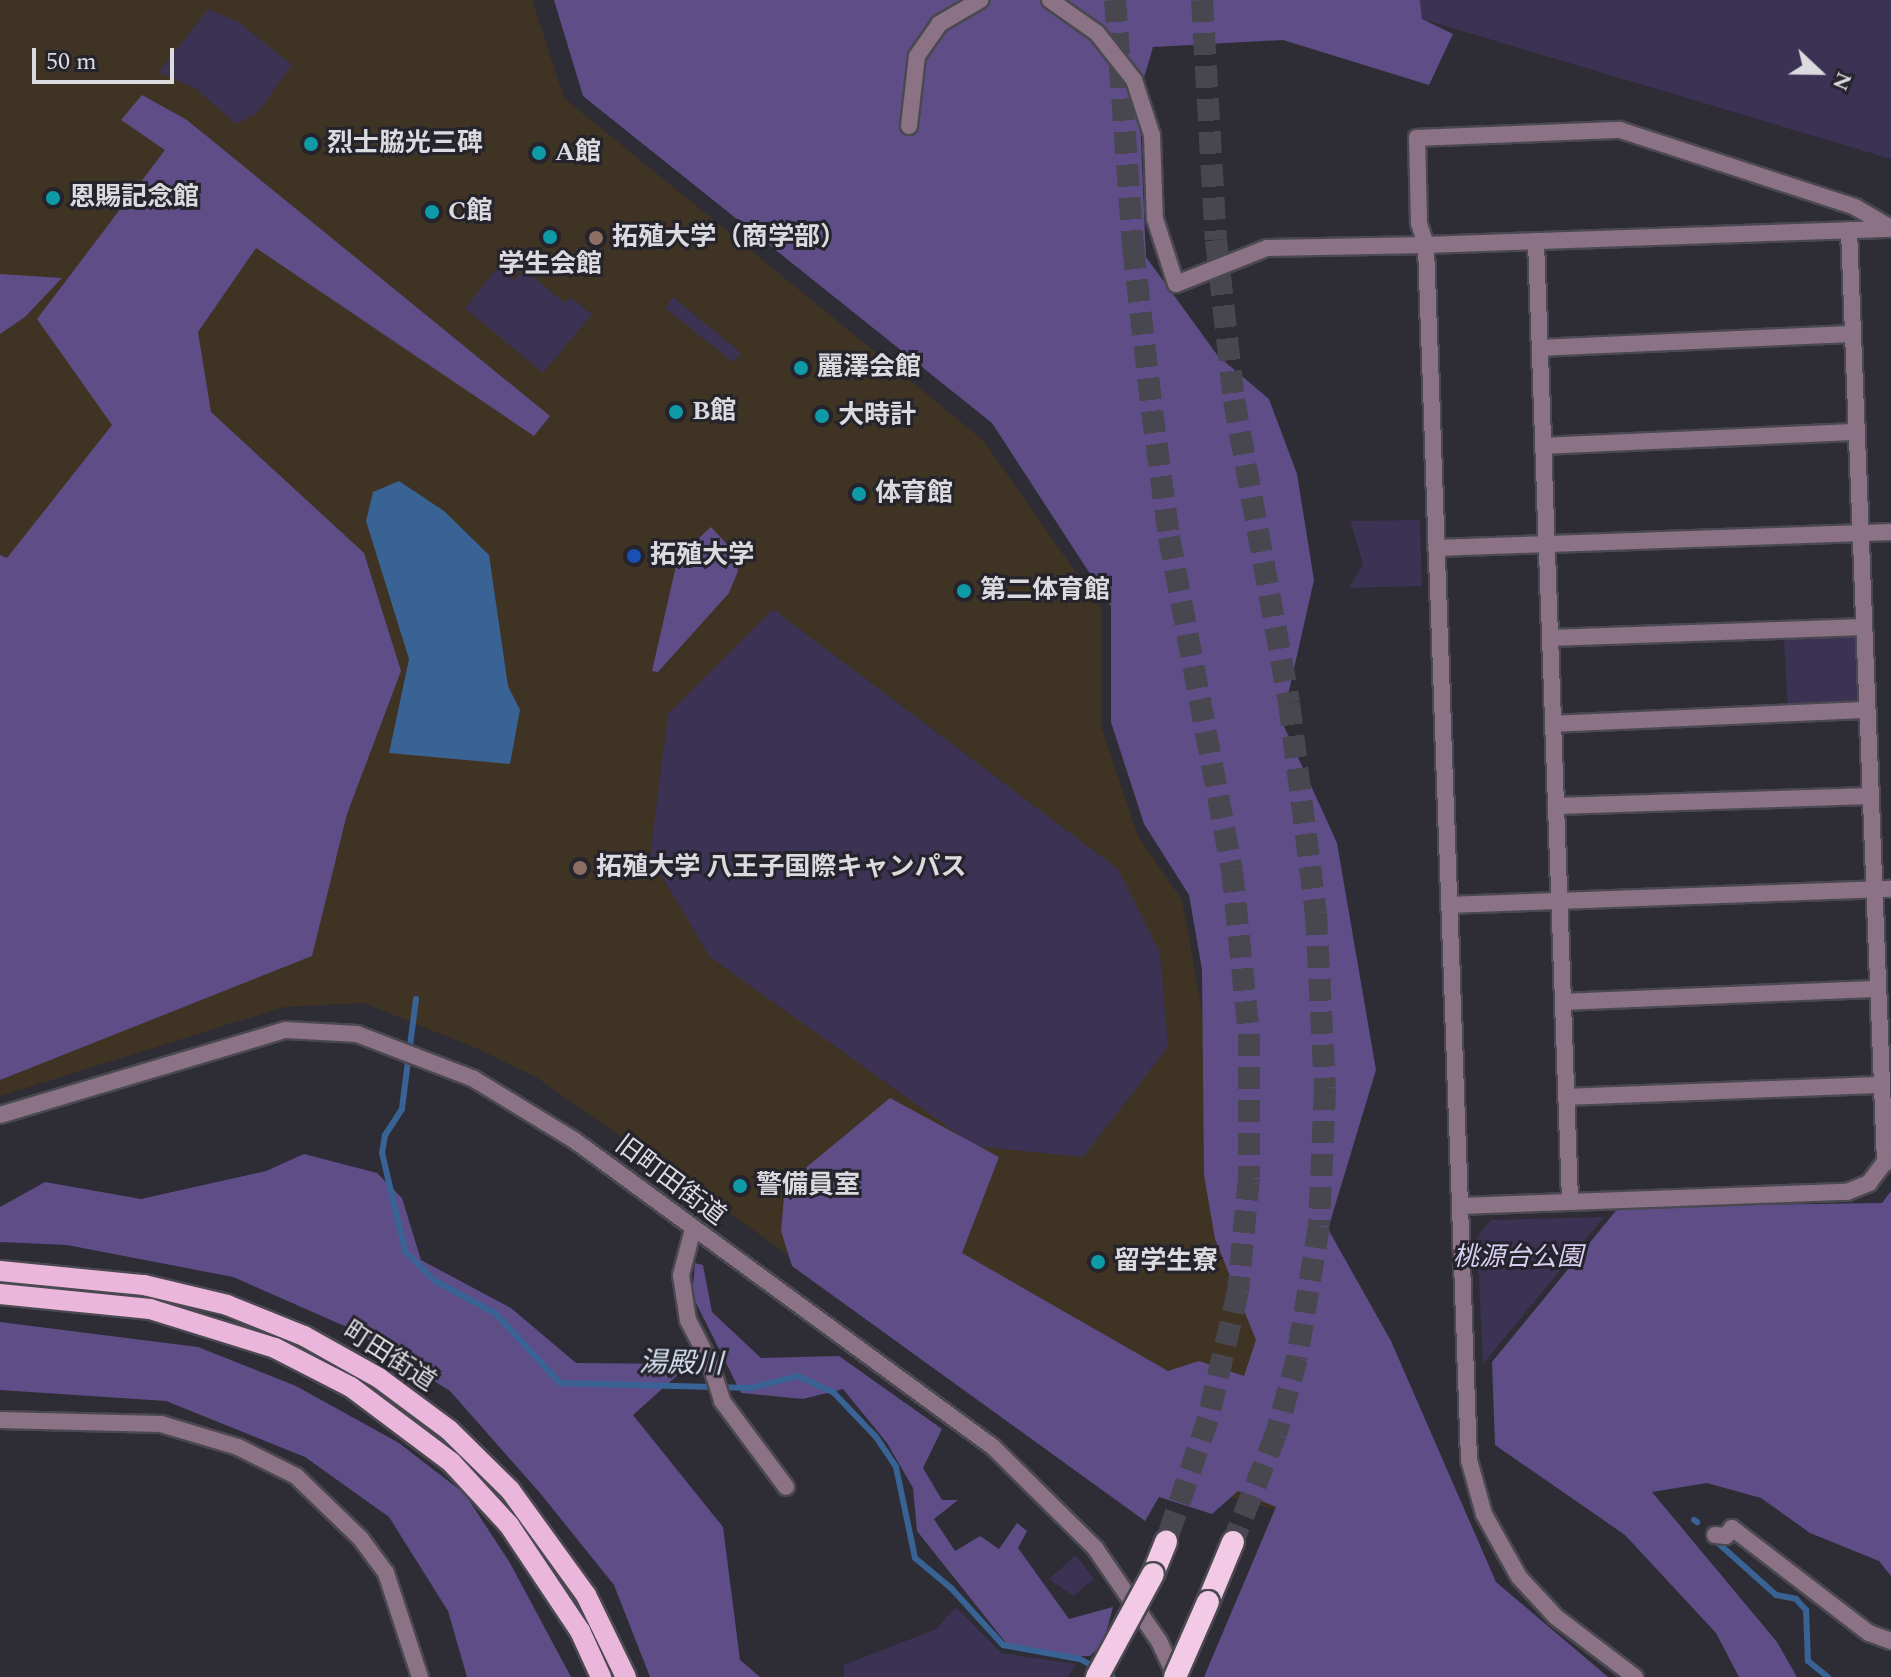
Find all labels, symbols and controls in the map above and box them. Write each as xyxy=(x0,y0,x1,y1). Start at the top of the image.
scale bar xyxy=(36,32,178,82)
north arrow xyxy=(1779,32,1859,112)
text: 50 m xyxy=(46,44,97,80)
text: N xyxy=(1823,67,1860,96)
place label: 烈士脇光三碑 xyxy=(327,128,483,160)
marker: 烈士脇光三碑 xyxy=(302,135,320,153)
place label: A館 xyxy=(555,137,601,169)
marker: A館 xyxy=(530,144,548,162)
place label: 恩賜記念館 xyxy=(69,182,199,214)
marker: 恩賜記念館 xyxy=(44,189,62,207)
place label: C館 xyxy=(448,196,492,228)
marker: C館 xyxy=(423,203,441,221)
place label: 拓殖大学（商学部） xyxy=(612,222,846,254)
marker: 学生会館 xyxy=(541,228,559,246)
marker: 拓殖大学（商学部） xyxy=(587,229,605,247)
place label: 学生会館 xyxy=(498,249,602,281)
place label: 麗澤会館 xyxy=(817,352,921,384)
marker: 麗澤会館 xyxy=(792,359,810,377)
place label: B館 xyxy=(692,396,736,428)
place label: 大時計 xyxy=(838,400,916,432)
marker: B館 xyxy=(667,403,685,421)
marker: 大時計 xyxy=(813,407,831,425)
place label: 体育館 xyxy=(875,478,953,510)
marker: 体育館 xyxy=(850,485,868,503)
place label: 拓殖大学 xyxy=(650,540,754,572)
marker: 拓殖大学 xyxy=(625,547,643,565)
place label: 第二体育館 xyxy=(980,575,1110,607)
marker: 第二体育館 xyxy=(955,582,973,600)
place label: 拓殖大学 八王子国際キャンパス xyxy=(596,852,966,884)
marker: 拓殖大学 八王子国際キャンパス xyxy=(571,859,589,877)
street label: 旧町田街道 xyxy=(609,1129,731,1233)
place label: 警備員室 xyxy=(756,1170,860,1202)
marker: 警備員室 xyxy=(731,1177,749,1195)
park label: 桃源台公園 xyxy=(1453,1242,1583,1274)
place label: 留学生寮 xyxy=(1114,1246,1218,1278)
marker: 留学生寮 xyxy=(1089,1253,1107,1271)
street label: 町田街道 xyxy=(337,1316,441,1398)
water label: 湯殿川 xyxy=(639,1346,723,1382)

